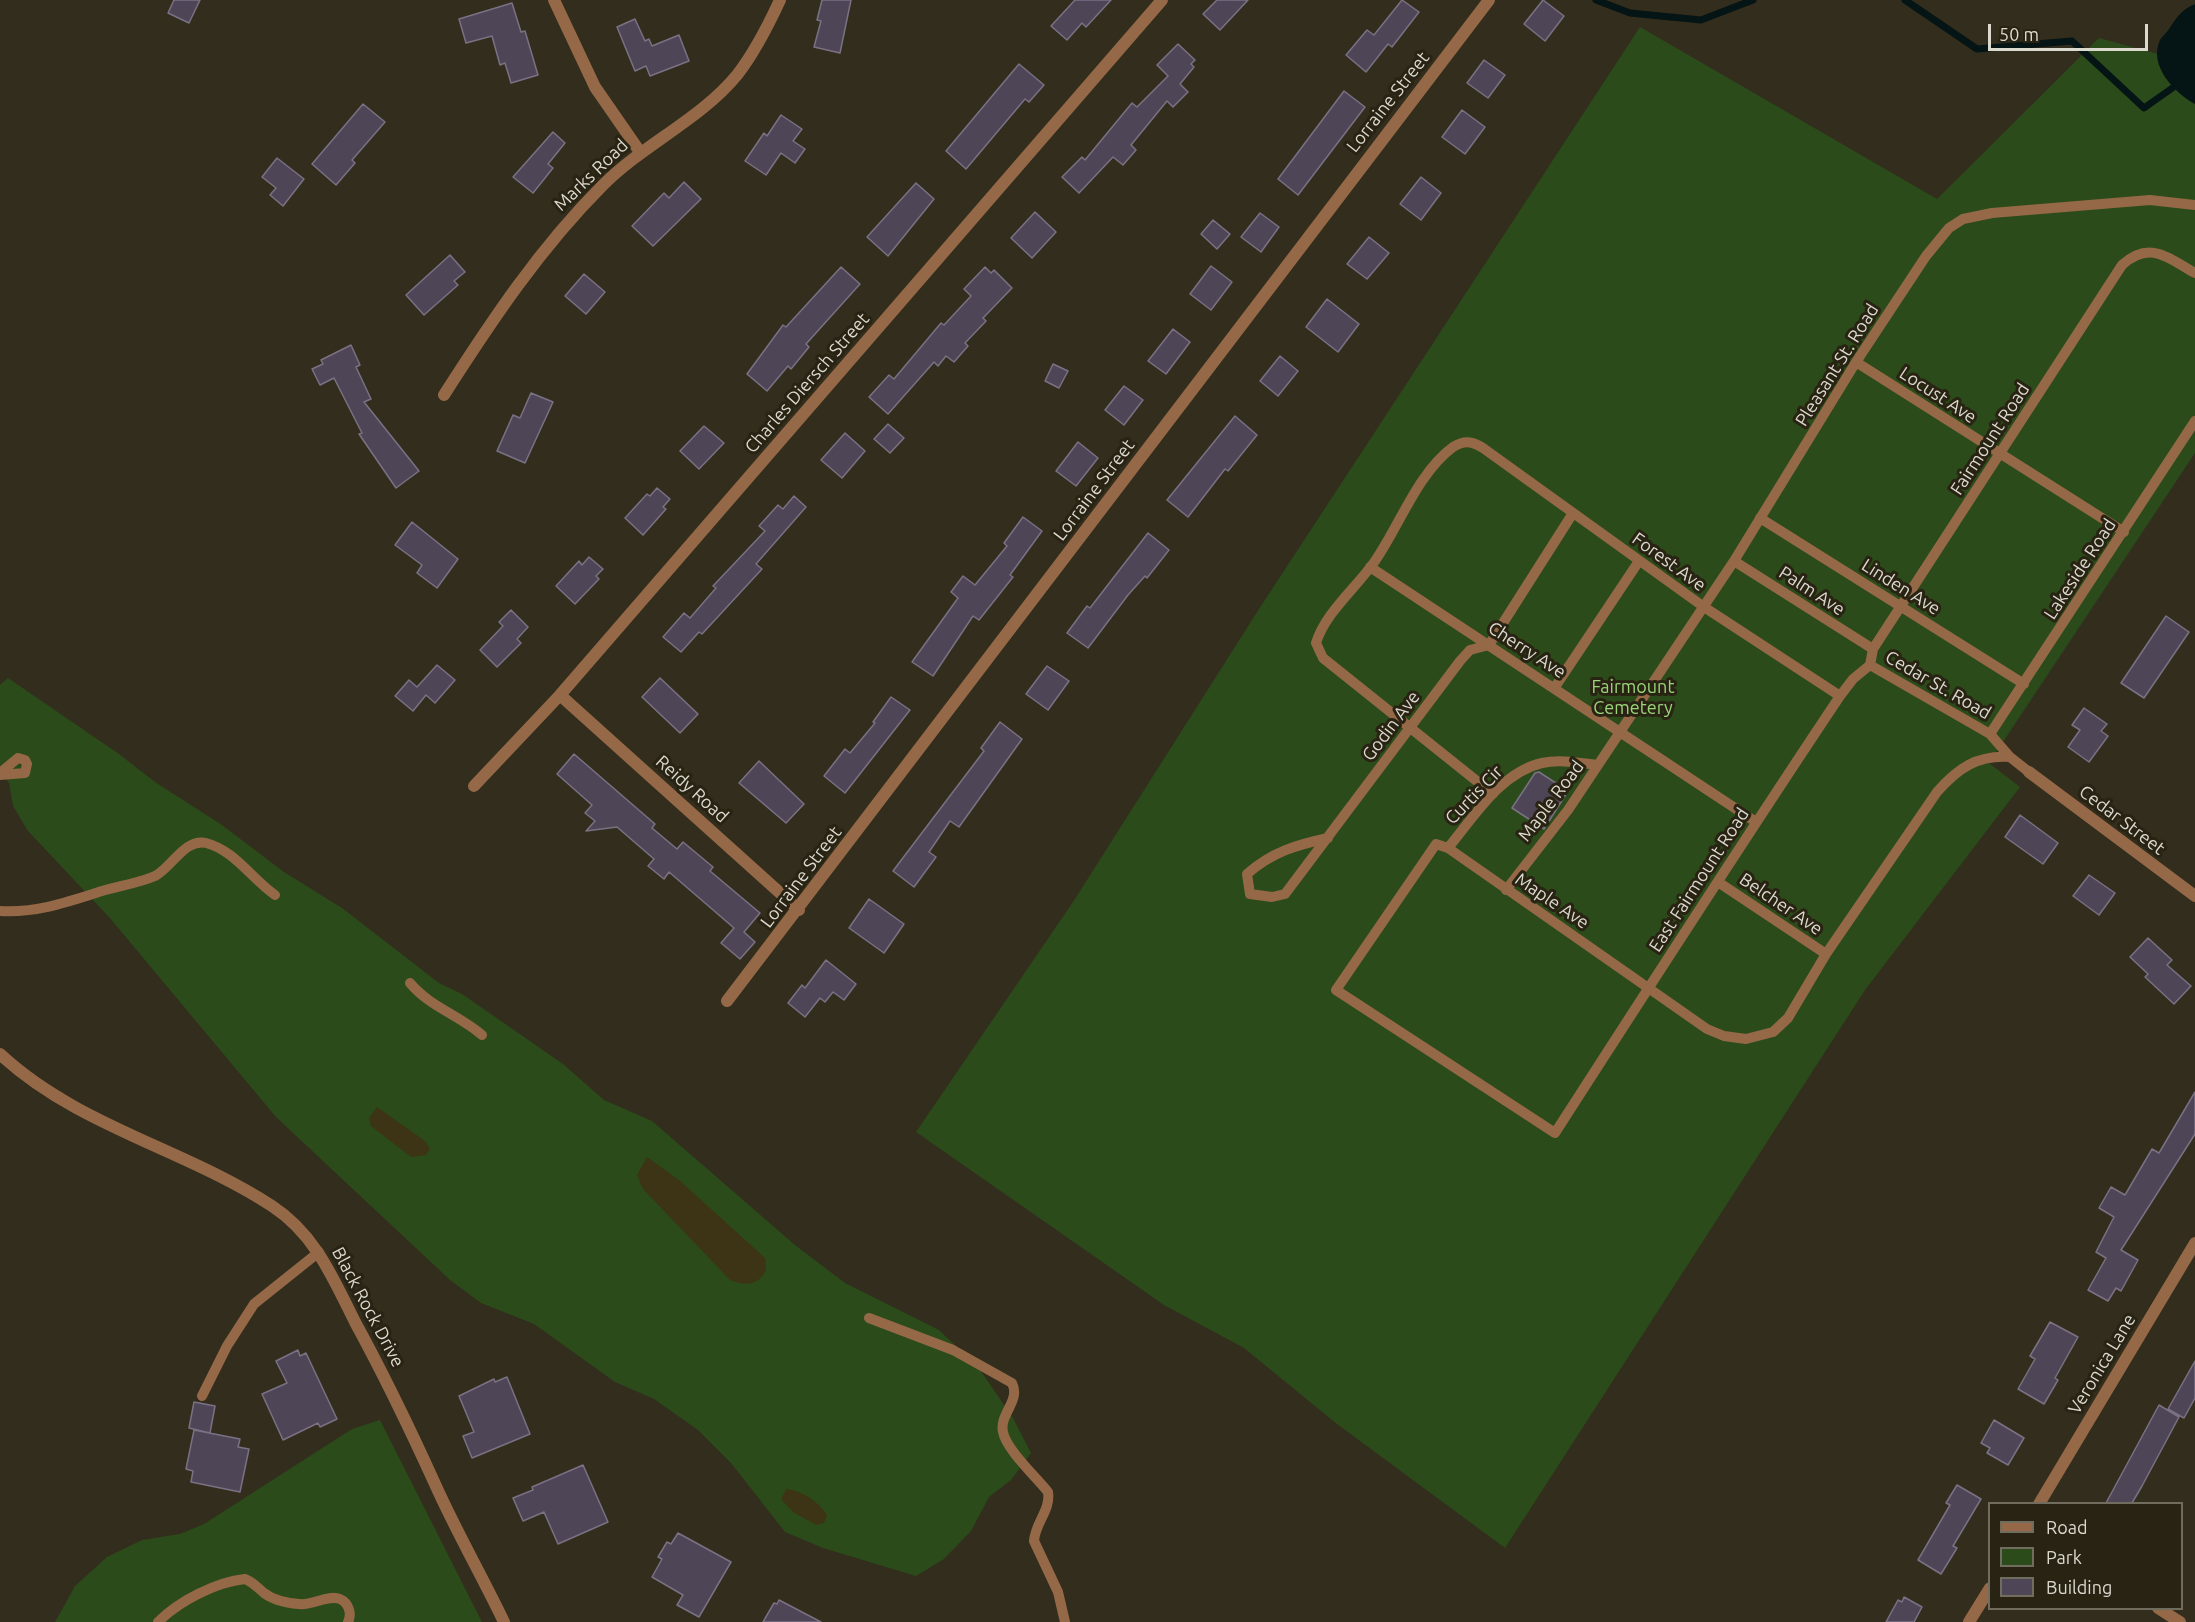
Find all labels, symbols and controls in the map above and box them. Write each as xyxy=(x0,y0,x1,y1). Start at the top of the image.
scale bar xyxy=(1991,12,2152,50)
text: 50 m xyxy=(1999,24,2039,44)
street label: Lorraine Street xyxy=(1342,47,1434,157)
street label: Marks Road xyxy=(550,135,632,215)
street label: Pleasant St. Road xyxy=(1791,300,1883,430)
street label: Charles Diersch Street xyxy=(740,309,874,457)
street label: Locust Ave xyxy=(1895,362,1981,428)
street label: Fairmount Road xyxy=(1946,379,2034,499)
street label: Lorraine Street xyxy=(1049,435,1139,545)
street label: Lakeside Road xyxy=(2040,515,2120,623)
street label: Forest Ave xyxy=(1628,528,1710,596)
street label: Linden Ave xyxy=(1858,554,1944,620)
street label: Palm Ave xyxy=(1775,562,1849,620)
street label: Cherry Ave xyxy=(1484,617,1570,683)
street label: Cedar St. Road xyxy=(1881,646,1995,724)
park label: Fairmount Cemetery xyxy=(1592,676,1674,718)
street label: Godin Ave xyxy=(1358,687,1424,765)
street label: Reidy Road xyxy=(651,751,733,827)
street label: Maple Road xyxy=(1514,756,1588,846)
street label: Curtis Cir xyxy=(1441,761,1507,829)
street label: Cedar Street xyxy=(2075,781,2169,859)
street label: East Fairmount Road xyxy=(1644,804,1754,956)
street label: Lorraine Street xyxy=(756,822,846,932)
street label: Maple Ave xyxy=(1511,868,1593,934)
street label: Belcher Ave xyxy=(1735,868,1827,940)
street label: Black Rock Drive xyxy=(327,1243,409,1371)
street label: Veronica Lane xyxy=(2064,1310,2140,1418)
legend xyxy=(1988,1502,2183,1610)
text: Road xyxy=(2046,1517,2088,1537)
text: Park xyxy=(2046,1547,2082,1567)
text: Building xyxy=(2046,1577,2112,1597)

